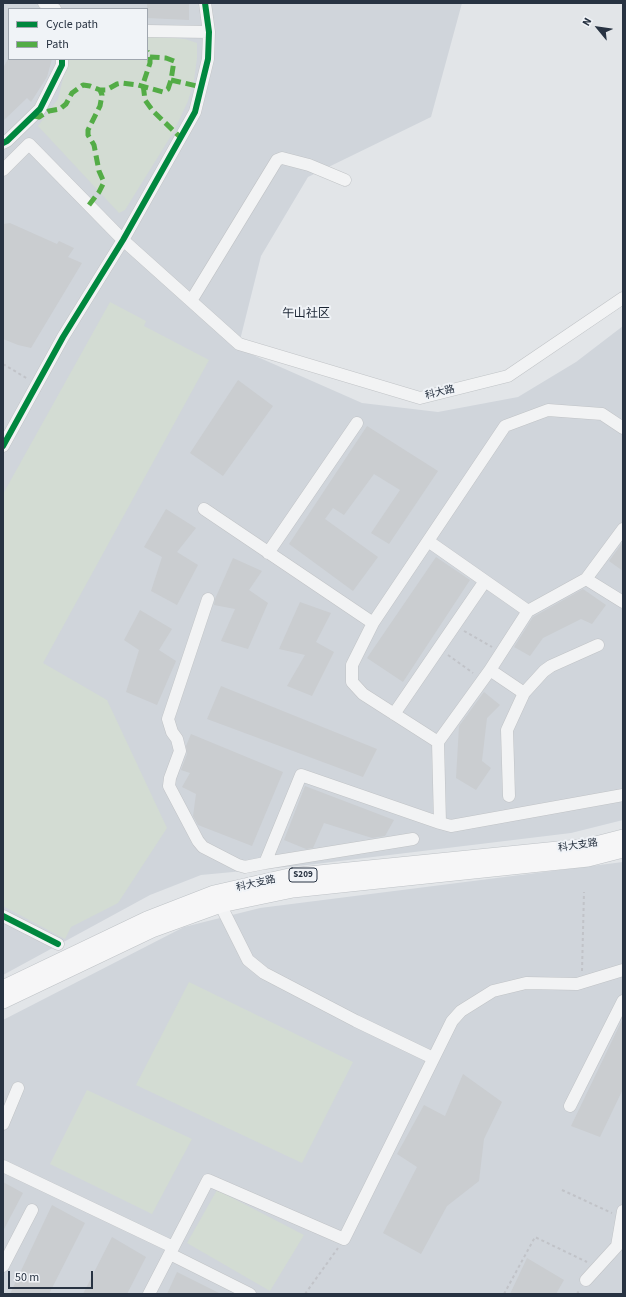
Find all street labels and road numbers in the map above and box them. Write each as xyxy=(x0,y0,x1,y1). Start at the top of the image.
street label: 科大路 xyxy=(424,384,456,402)
street label: 科大支路 xyxy=(557,837,599,855)
road number: S209 xyxy=(289,868,317,882)
street label: 科大支路 xyxy=(235,874,277,894)

